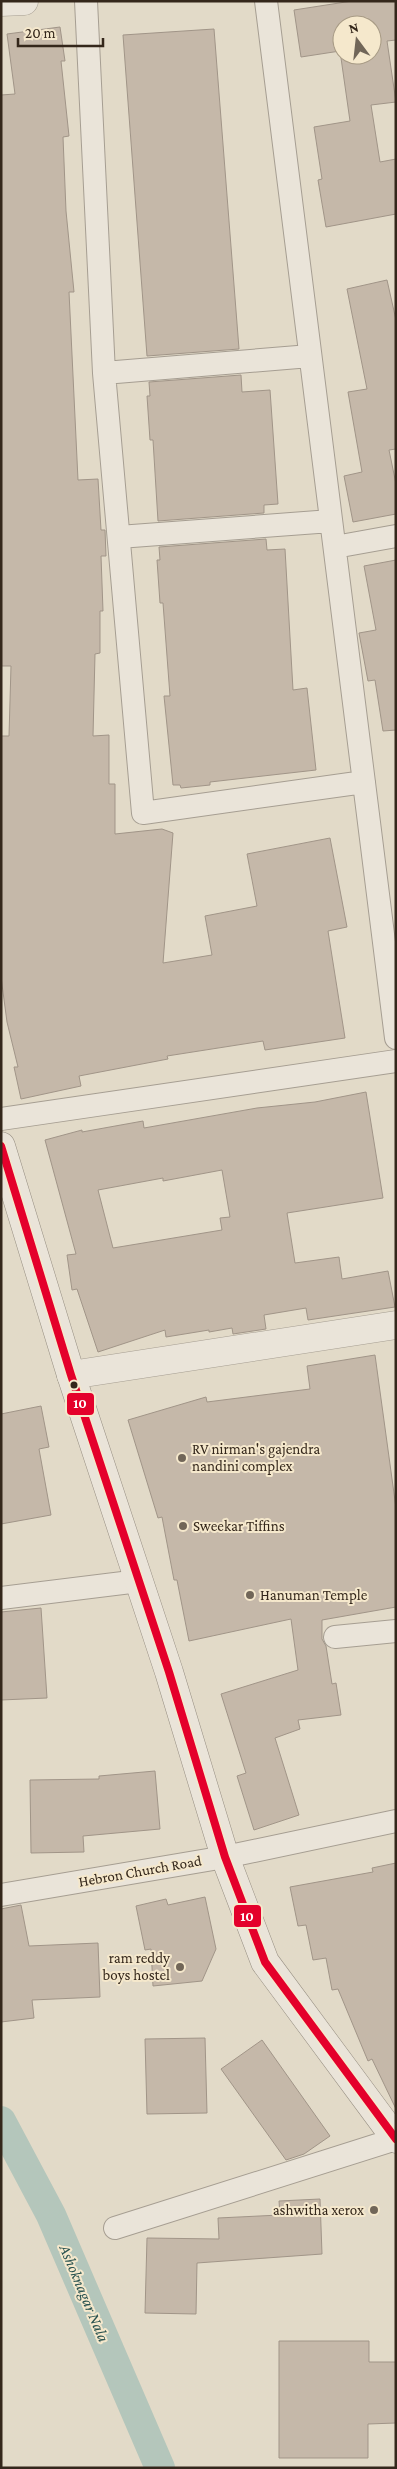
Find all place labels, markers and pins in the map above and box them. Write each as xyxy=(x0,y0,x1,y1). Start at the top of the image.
unlabelled marker xyxy=(69,1380,79,1390)
place label: RV nirman's gajendra nandini complex xyxy=(192,1441,320,1475)
marker: RV nirman's gajendra nandini complex xyxy=(176,1452,188,1464)
place label: Sweekar Tiffins xyxy=(193,1518,285,1534)
marker: Sweekar Tiffins xyxy=(177,1520,189,1532)
place label: Hanuman Temple xyxy=(260,1587,368,1604)
marker: Hanuman Temple xyxy=(244,1589,256,1601)
place label: ram reddy boys hostel xyxy=(103,1950,170,1984)
marker: ram reddy boys hostel xyxy=(174,1961,186,1973)
place label: ashwitha xerox xyxy=(273,2202,364,2218)
marker: ashwitha xerox xyxy=(368,2204,380,2216)

